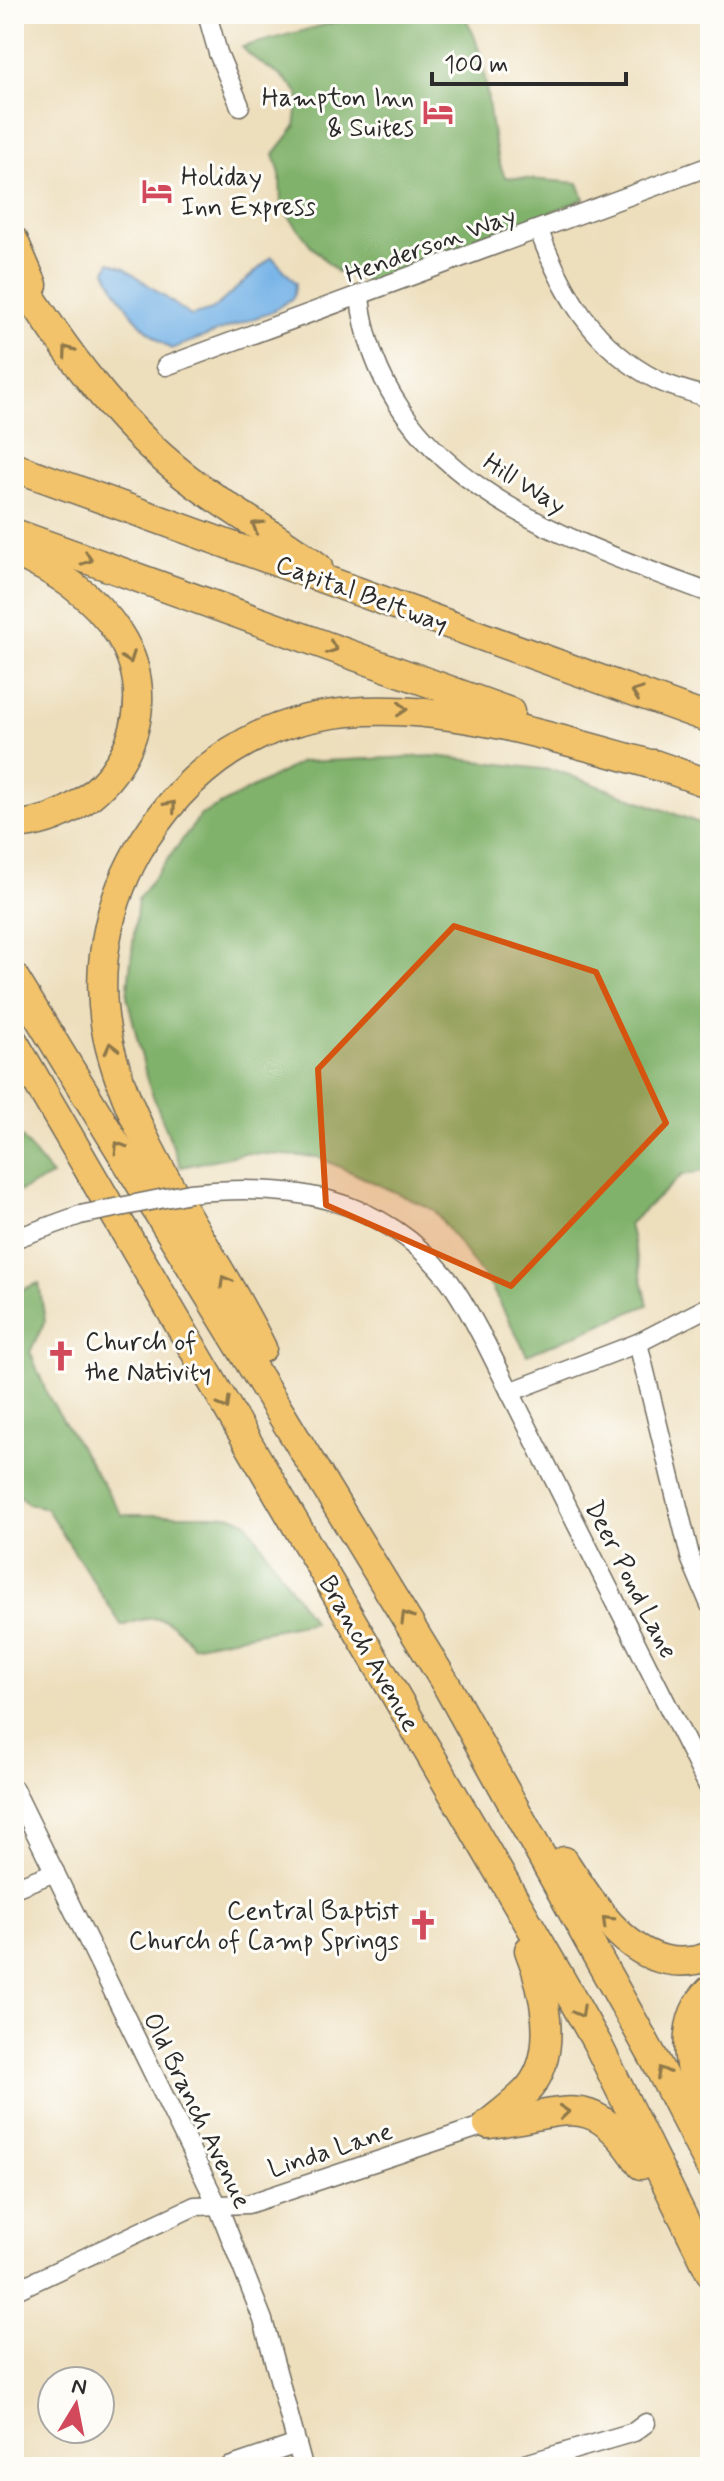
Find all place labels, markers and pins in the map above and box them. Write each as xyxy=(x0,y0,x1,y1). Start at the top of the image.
place label: Hampton Inn & Suites xyxy=(262,82,414,146)
hotel icon: Hampton Inn & Suites xyxy=(421,95,455,129)
place label: Holiday Inn Express xyxy=(181,161,316,225)
hotel icon: Holiday Inn Express xyxy=(140,174,174,208)
place label: Church of the Nativity xyxy=(85,1326,211,1390)
church icon: Church of the Nativity xyxy=(44,1339,78,1373)
place label: Central Baptist Church of Camp Springs xyxy=(129,1895,399,1961)
church icon: Central Baptist Church of Camp Springs xyxy=(406,1908,440,1942)

